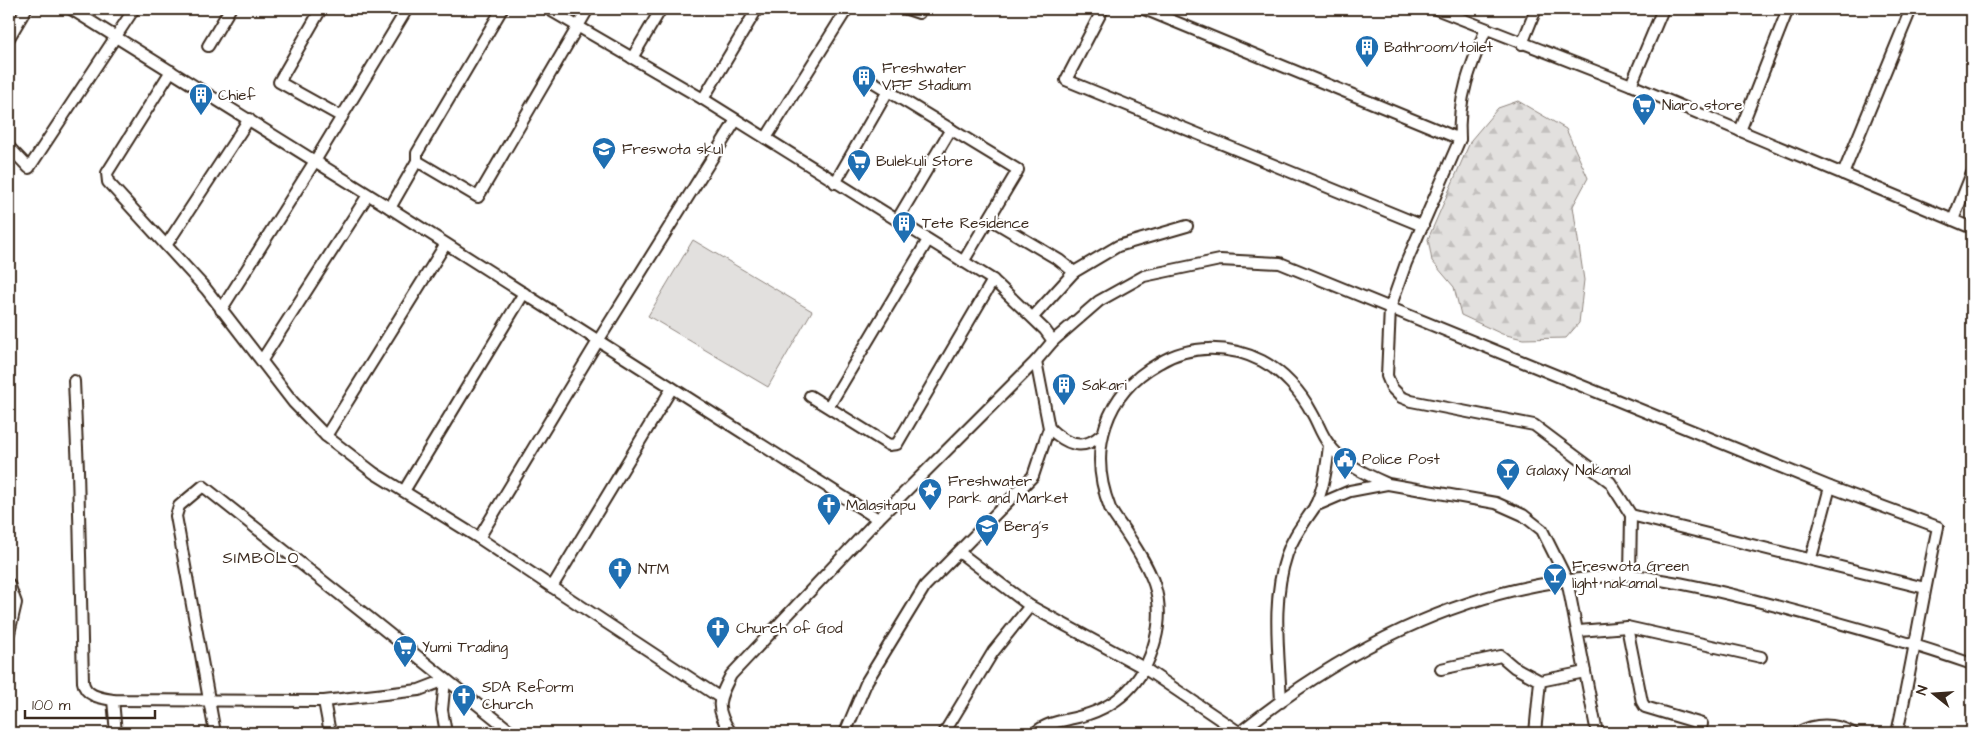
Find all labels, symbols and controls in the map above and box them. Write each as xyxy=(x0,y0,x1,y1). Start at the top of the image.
building icon: Bathroom/toilet xyxy=(1354,34,1380,68)
place label: Bathroom/toilet xyxy=(1384,37,1493,58)
place label: Freshwater VFF Stadium xyxy=(882,58,971,96)
building icon: Freshwater VFF Stadium xyxy=(851,64,877,98)
building icon: Chief xyxy=(188,82,214,116)
place label: Chief xyxy=(218,85,255,106)
supermarket icon: Niaro store xyxy=(1631,92,1657,126)
place label: Niaro store xyxy=(1662,95,1742,116)
school or university icon: Freswota skul xyxy=(591,136,617,170)
place label: Freswota skul xyxy=(622,139,723,160)
supermarket icon: Bulekuli Store xyxy=(846,148,872,182)
place label: Bulekuli Store xyxy=(876,151,973,172)
building icon: Tete Residence xyxy=(891,210,917,244)
place label: Tete Residence xyxy=(922,213,1029,234)
building icon: Sakari xyxy=(1051,372,1077,406)
place label: Sakari xyxy=(1082,375,1127,396)
public building icon: Police Post xyxy=(1332,446,1358,480)
place label: Police Post xyxy=(1362,449,1440,470)
bar icon: Galaxy Nakamal xyxy=(1495,457,1521,491)
place label: Galaxy Nakamal xyxy=(1526,460,1631,482)
place label: Freshwater park and Market xyxy=(948,471,1068,509)
place icon: Freshwater park and Market xyxy=(917,477,943,511)
church icon: Malasitapu xyxy=(816,492,842,526)
place label: Malasitapu xyxy=(846,495,916,516)
school or university icon: Berg's xyxy=(974,513,1000,547)
place label: Berg's xyxy=(1004,516,1049,538)
district label: SIMBOLO xyxy=(223,547,299,569)
church icon: NTM xyxy=(607,556,633,590)
place label: Freswota Green light nakamal xyxy=(1572,556,1689,595)
place label: NTM xyxy=(638,559,669,580)
bar icon: Freswota Green light nakamal xyxy=(1542,562,1568,596)
church icon: Church of God xyxy=(705,615,731,649)
place label: Church of God xyxy=(736,618,843,639)
supermarket icon: Yumi Trading xyxy=(392,634,418,668)
place label: Yumi Trading xyxy=(422,637,508,659)
north arrow xyxy=(1908,670,1958,720)
place label: SDA Reform Church xyxy=(482,677,573,715)
church icon: SDA Reform Church xyxy=(451,683,477,717)
text: N xyxy=(1912,683,1933,698)
scale bar xyxy=(25,687,155,719)
text: 100 m xyxy=(32,695,71,716)

